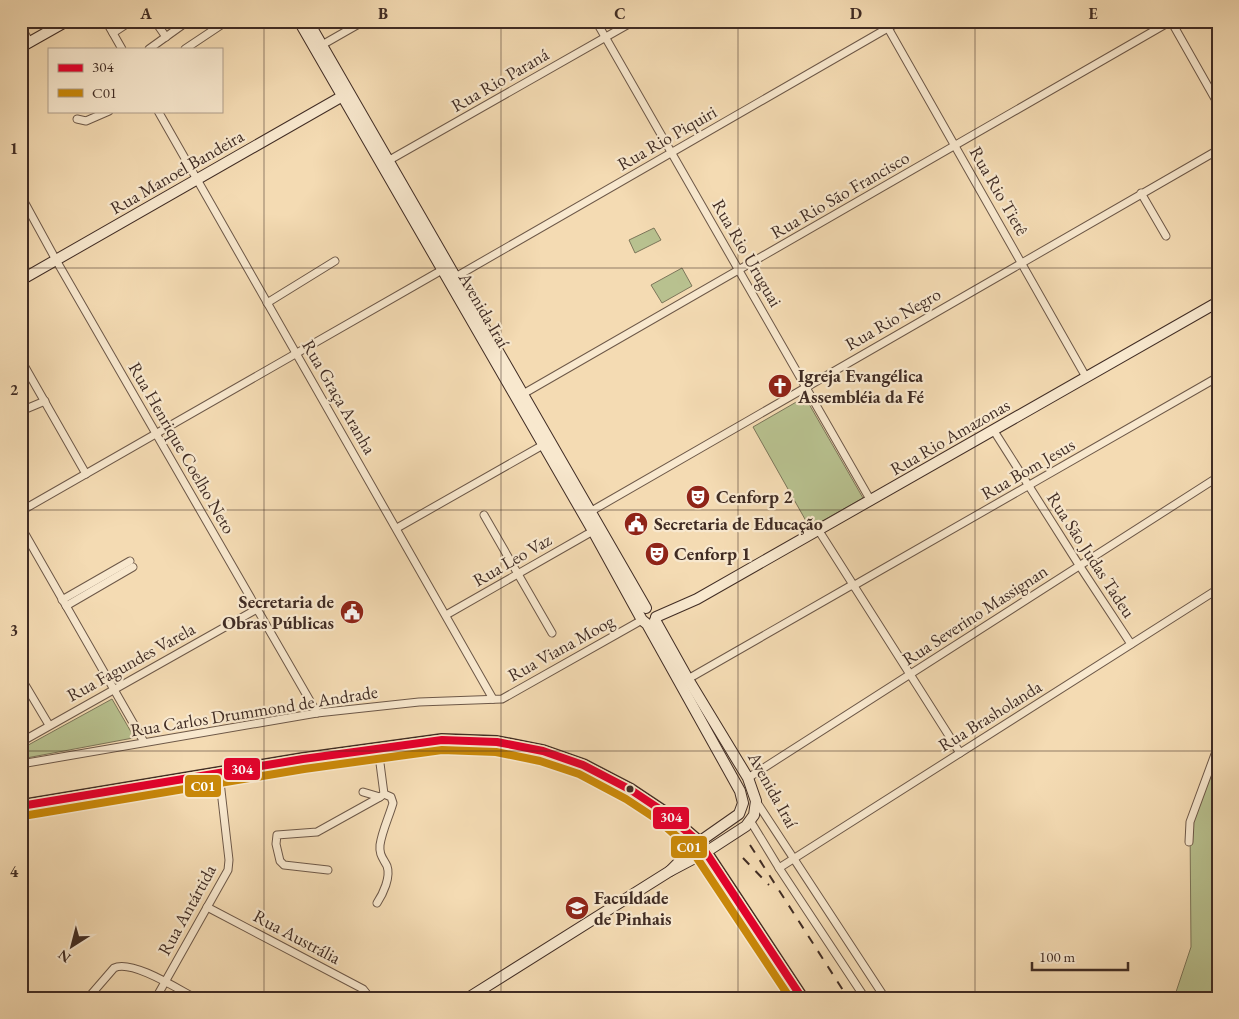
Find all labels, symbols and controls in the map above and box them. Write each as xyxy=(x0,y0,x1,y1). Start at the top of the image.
text: A xyxy=(139,3,152,24)
text: B xyxy=(378,3,388,24)
text: C xyxy=(614,3,626,24)
text: D xyxy=(850,3,862,24)
text: E xyxy=(1088,3,1098,24)
street label: Rua Rio Paraná xyxy=(447,42,553,117)
legend xyxy=(48,48,222,112)
text: 304 xyxy=(92,57,114,76)
text: C01 xyxy=(92,83,117,102)
street label: Rua Rio Piquiri xyxy=(613,100,721,175)
street label: Rua Manoel Bandeira xyxy=(106,124,248,219)
text: 1 xyxy=(10,138,18,159)
street label: Rua Rio Tietê xyxy=(965,142,1034,239)
street label: Rua Rio São Francisco xyxy=(766,146,913,244)
street label: Rua Rio Uruguai xyxy=(707,195,788,311)
street label: Avenida Iraí xyxy=(453,267,515,352)
street label: Rua Rio Negro xyxy=(841,282,945,355)
street label: Rua Graça Aranha xyxy=(297,335,382,459)
street label: Rua Henrique Coelho Neto xyxy=(124,358,241,538)
place label: Igreja Evangélica Assembléia da Fé xyxy=(797,364,924,408)
church icon: Igreja Evangélica Assembléia da Fé xyxy=(767,373,793,399)
text: 2 xyxy=(10,379,19,400)
street label: Rua Rio Amazonas xyxy=(886,393,1014,480)
street label: Rua Bom Jesus xyxy=(977,432,1079,505)
theatre icon: Cenforp 2 xyxy=(685,484,711,510)
place label: Cenforp 2 xyxy=(716,485,793,508)
street label: Rua São Judas Tadeu xyxy=(1042,487,1141,622)
public building icon: Secretaria de Educação xyxy=(623,511,649,537)
place label: Secretaria de Educação xyxy=(654,512,823,535)
street label: Rua Leo Vaz xyxy=(468,528,555,591)
theatre icon: Cenforp 1 xyxy=(644,541,670,567)
place label: Cenforp 1 xyxy=(674,542,751,565)
street label: Rua Severino Massignan xyxy=(898,559,1052,670)
place label: Secretaria de Obras Públicas xyxy=(222,590,334,634)
public building icon: Secretaria de Obras Públicas xyxy=(339,599,365,625)
street label: Rua Viana Moog xyxy=(503,609,618,686)
street label: Rua Fagundes Varela xyxy=(62,616,200,706)
text: 3 xyxy=(10,620,18,641)
street label: Rua Brasholanda xyxy=(934,674,1047,757)
street label: Rua Carlos Drummond de Andrade xyxy=(129,680,379,741)
street label: Avenida Iraí xyxy=(743,747,804,832)
line badge: 304 xyxy=(223,757,261,781)
text: 304 xyxy=(231,760,254,778)
line badge: C01 xyxy=(184,774,222,798)
text: C01 xyxy=(191,777,215,795)
unlabelled marker xyxy=(625,784,635,794)
line badge: 304 xyxy=(652,806,690,830)
text: 304 xyxy=(660,808,683,826)
line badge: C01 xyxy=(670,835,708,859)
text: C01 xyxy=(677,838,701,856)
street label: Rua Antártida xyxy=(152,860,221,959)
text: 4 xyxy=(10,861,19,882)
place label: Faculdade de Pinhais xyxy=(594,886,672,930)
school or university icon: Faculdade de Pinhais xyxy=(564,895,590,921)
street label: Rua Austrália xyxy=(250,904,346,970)
north arrow xyxy=(48,922,98,972)
scale bar xyxy=(1032,939,1128,971)
text: N xyxy=(54,946,74,967)
text: 100 m xyxy=(1039,947,1076,966)

